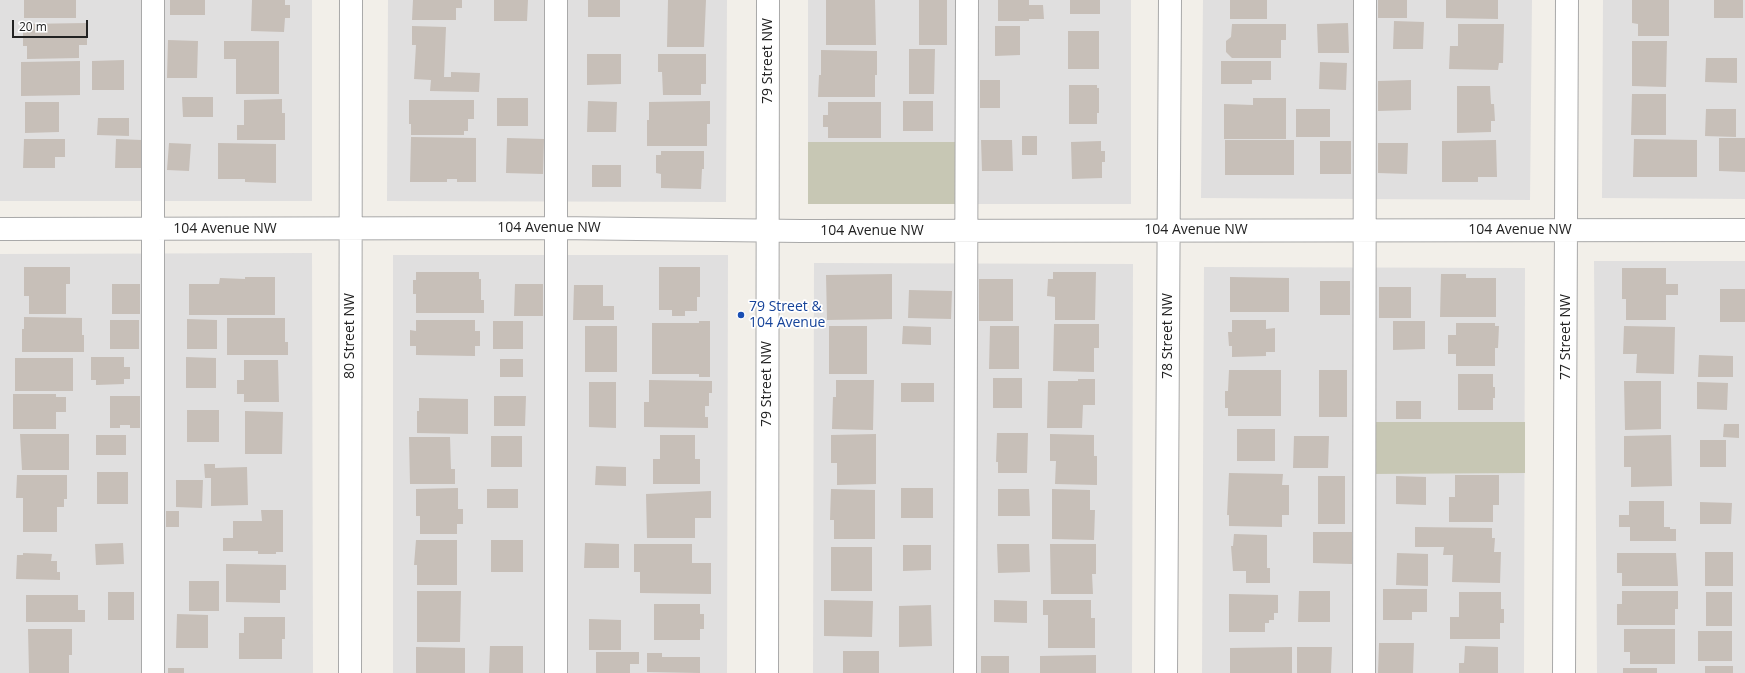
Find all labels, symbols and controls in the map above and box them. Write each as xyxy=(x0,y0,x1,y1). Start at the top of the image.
scale bar xyxy=(14,12,90,38)
text: 20 m xyxy=(19,18,47,35)
street label: 79 Street NW xyxy=(760,18,776,104)
street label: 104 Avenue NW xyxy=(497,220,601,236)
street label: 104 Avenue NW xyxy=(173,221,277,237)
street label: 104 Avenue NW xyxy=(1144,222,1248,238)
street label: 104 Avenue NW xyxy=(1468,222,1572,238)
street label: 104 Avenue NW xyxy=(820,223,924,239)
street label: 80 Street NW xyxy=(342,293,358,379)
street label: 78 Street NW xyxy=(1160,293,1176,379)
street label: 77 Street NW xyxy=(1558,294,1574,380)
place label: 79 Street & 104 Avenue xyxy=(749,299,825,332)
marker: 79 Street & 104 Avenue xyxy=(736,310,746,320)
street label: 79 Street NW xyxy=(759,341,775,427)

